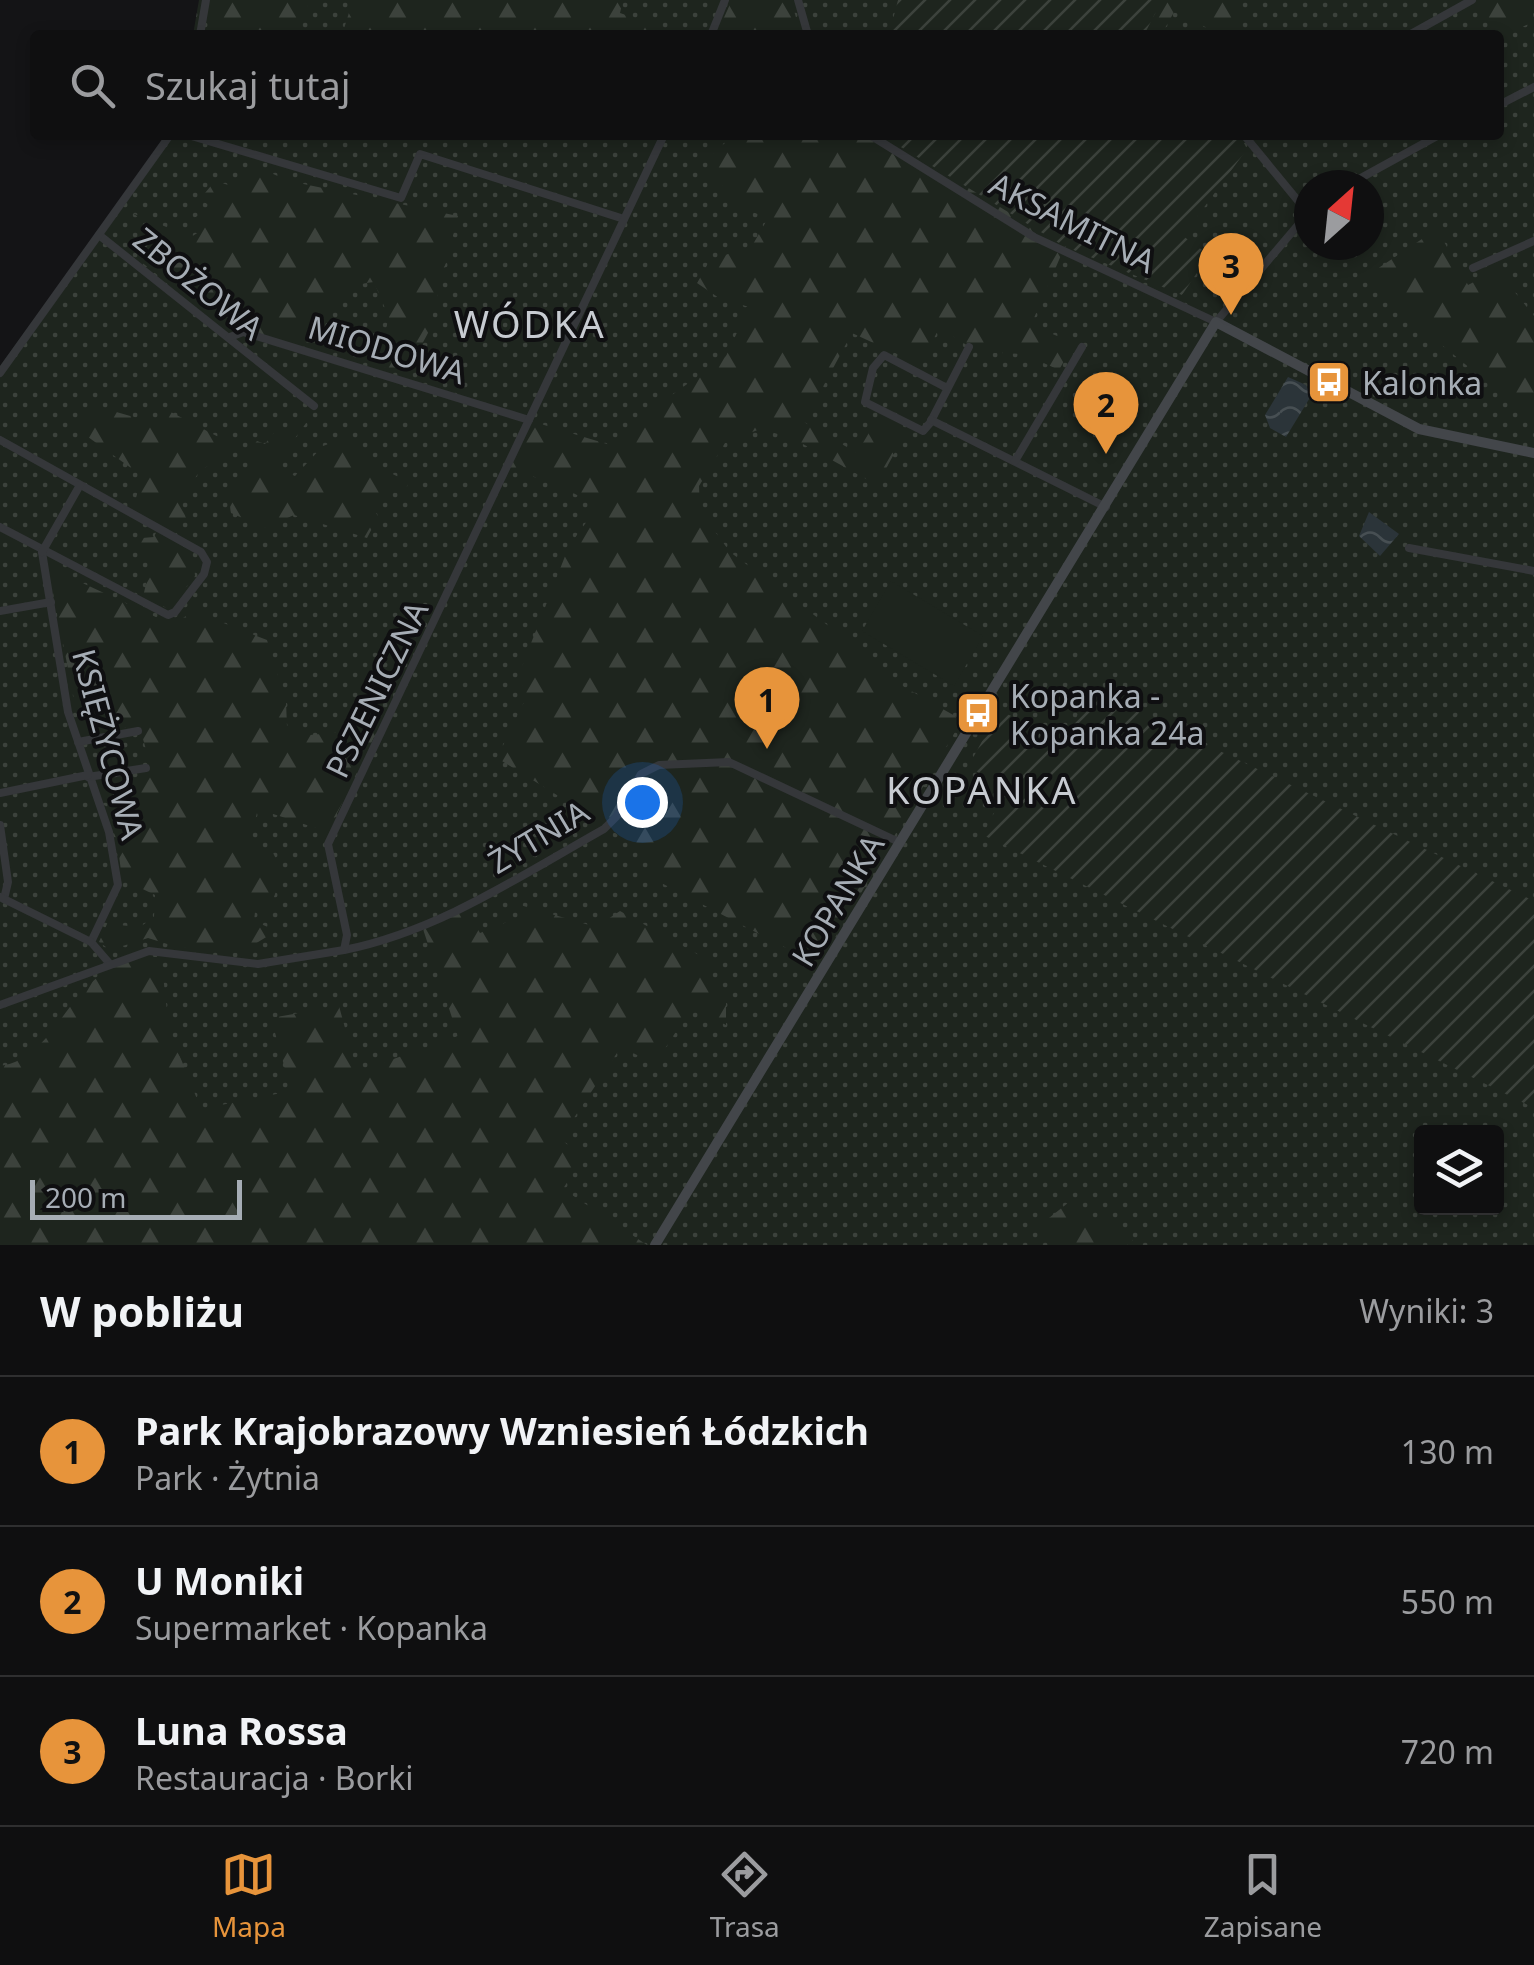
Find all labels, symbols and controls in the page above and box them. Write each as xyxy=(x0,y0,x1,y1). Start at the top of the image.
search box xyxy=(30,30,1504,140)
icon: search xyxy=(65,58,120,113)
text: Szukaj tutaj xyxy=(145,59,351,111)
street label: AKSAMITNA xyxy=(983,162,1164,282)
north arrow xyxy=(1294,170,1384,260)
street label: ZBOŻOWA xyxy=(125,217,273,349)
pin: 3 xyxy=(1198,232,1264,315)
district label: WÓDKA xyxy=(454,297,606,349)
street label: MIODOWA xyxy=(303,305,471,393)
bus stop icon: Kalonka xyxy=(1306,359,1352,405)
place label: Kalonka xyxy=(1362,361,1482,404)
pin: 2 xyxy=(1074,372,1138,454)
street label: PSZENICZNA xyxy=(315,593,438,784)
street label: KSIĘŻYCOWA xyxy=(63,644,155,844)
pin: 1 xyxy=(734,666,800,749)
place label: Kopanka - Kopanka 24a xyxy=(1010,674,1205,754)
bus stop icon: Kopanka - Kopanka 24a xyxy=(955,690,1001,736)
district label: KOPANKA xyxy=(886,763,1078,815)
your location xyxy=(617,777,668,828)
street label: ŻYTNIA xyxy=(480,789,597,883)
street label: KOPANKA xyxy=(781,825,894,974)
map controls xyxy=(1414,1125,1504,1215)
button: layers xyxy=(1414,1125,1504,1215)
scale bar xyxy=(30,1175,242,1220)
text: 200 m xyxy=(45,1178,127,1216)
text: W pobliżu xyxy=(40,1282,244,1339)
text: Wyniki: 3 xyxy=(1359,1289,1494,1332)
text: Park Krajobrazowy Wzniesień Łódzkich xyxy=(135,1404,869,1456)
text: 1 xyxy=(63,1430,82,1473)
text: 130 m xyxy=(1401,1430,1494,1473)
text: Park · Żytnia xyxy=(135,1456,320,1499)
text: U Moniki xyxy=(135,1554,304,1606)
text: 2 xyxy=(63,1580,82,1623)
text: 550 m xyxy=(1401,1580,1494,1623)
text: Supermarket · Kopanka xyxy=(135,1606,488,1649)
text: Luna Rossa xyxy=(135,1704,348,1756)
text: 3 xyxy=(63,1730,82,1773)
text: 720 m xyxy=(1401,1730,1494,1773)
text: Restauracja · Borki xyxy=(135,1756,414,1799)
tab: Mapa xyxy=(212,1847,286,1945)
tab: Trasa xyxy=(710,1847,780,1945)
tab: Zapisane xyxy=(1204,1847,1322,1945)

